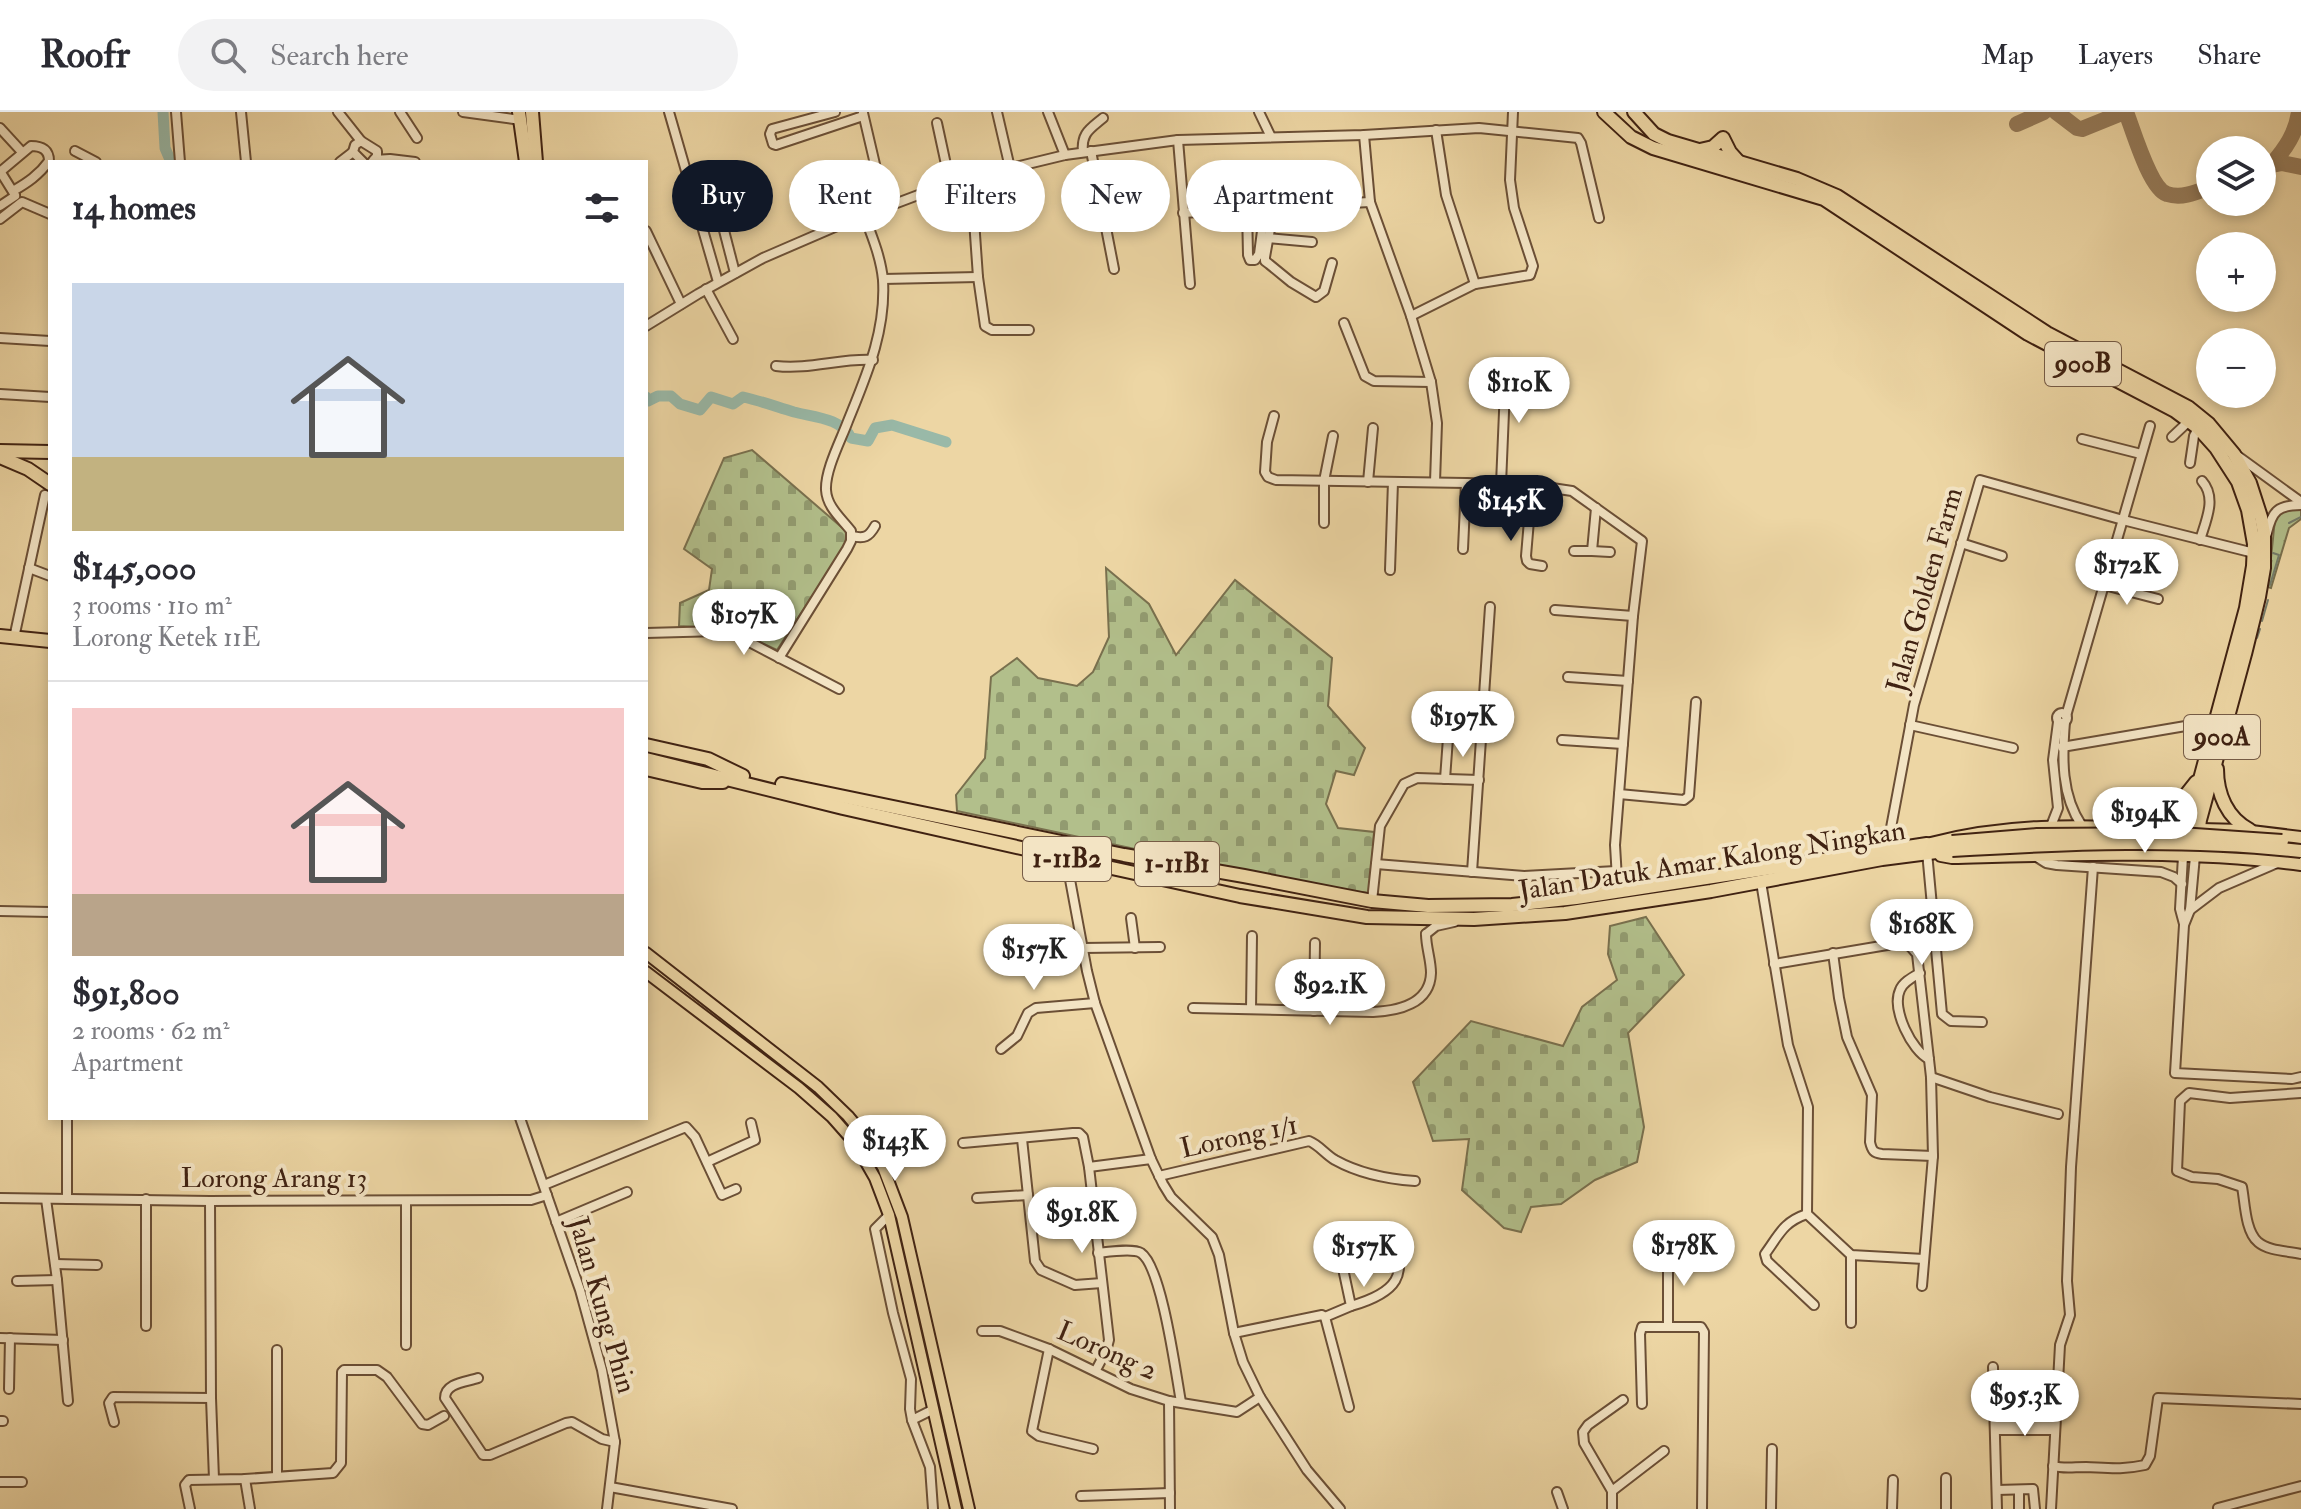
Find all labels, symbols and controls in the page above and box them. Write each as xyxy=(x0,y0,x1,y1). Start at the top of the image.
search box xyxy=(178,19,738,91)
text: Roofr xyxy=(40,31,130,79)
icon: search xyxy=(206,33,250,77)
text: Search here xyxy=(270,37,409,74)
text: Map xyxy=(1981,38,2034,73)
text: Layers xyxy=(2078,38,2153,73)
text: Share xyxy=(2197,38,2261,73)
map controls xyxy=(2196,136,2276,408)
button: layers xyxy=(2196,136,2276,216)
chip: Buy xyxy=(672,160,773,232)
chip: Rent xyxy=(789,160,900,232)
chip: Filters xyxy=(916,160,1045,232)
chip: New xyxy=(1061,160,1170,232)
chip: Apartment xyxy=(1186,160,1362,232)
icon: filters xyxy=(580,186,624,230)
text: 14 homes xyxy=(72,187,196,230)
button: + xyxy=(2196,232,2276,312)
button: − xyxy=(2196,328,2276,408)
icon: home xyxy=(276,335,420,479)
road number: 900B xyxy=(2045,342,2121,386)
pin: $110K xyxy=(1463,357,1575,425)
text: $110K xyxy=(1487,367,1551,399)
pin: $145K xyxy=(1455,475,1567,543)
street label: Jalan Golden Farm xyxy=(1879,483,1971,697)
text: $145K xyxy=(1477,485,1545,517)
pin: $172K xyxy=(2071,539,2183,607)
text: $145,000 xyxy=(72,547,196,590)
text: $172K xyxy=(2093,549,2161,581)
pin: $107K xyxy=(688,589,800,657)
text: 3 rooms · 110 m² xyxy=(72,590,232,622)
text: $107K xyxy=(710,599,778,631)
text: Lorong Ketek 11E xyxy=(72,622,260,654)
pin: $197K xyxy=(1407,691,1519,759)
text: $197K xyxy=(1429,701,1497,733)
road number: 900A xyxy=(2184,715,2260,759)
icon: home xyxy=(276,760,420,904)
pin: $194K xyxy=(2089,787,2201,855)
text: $194K xyxy=(2110,797,2180,829)
street label: Jalan Datuk Amar Kalong Ningkan xyxy=(1515,813,1908,909)
road number: 1-11B2 xyxy=(1023,837,1111,881)
road number: 1-11B1 xyxy=(1135,842,1219,886)
pin: $168K xyxy=(1866,899,1978,967)
text: $168K xyxy=(1888,909,1956,941)
pin: $157K xyxy=(978,924,1090,992)
text: $157K xyxy=(1001,934,1067,966)
pin: $92.1K xyxy=(1265,959,1395,1027)
text: $92.1K xyxy=(1293,969,1367,1001)
text: $91,800 xyxy=(72,972,180,1015)
text: 2 rooms · 62 m² xyxy=(72,1015,230,1047)
text: Apartment xyxy=(72,1047,183,1079)
street label: Lorong 1/1 xyxy=(1177,1108,1301,1166)
pin: $143K xyxy=(839,1115,951,1183)
text: $143K xyxy=(862,1125,928,1157)
street label: Lorong Arang 13 xyxy=(181,1161,367,1196)
pin: $91.8K xyxy=(1017,1187,1147,1255)
text: $91.8K xyxy=(1046,1197,1118,1229)
street label: Jalan Kung Phin xyxy=(560,1212,644,1397)
pin: $178K xyxy=(1628,1220,1740,1288)
pin: $157K xyxy=(1308,1221,1420,1289)
text: $178K xyxy=(1651,1230,1717,1262)
text: $157K xyxy=(1331,1231,1397,1263)
street label: Lorong 2 xyxy=(1051,1313,1163,1389)
pin: $95.3K xyxy=(1960,1370,2090,1438)
text: $95.3K xyxy=(1989,1380,2061,1412)

